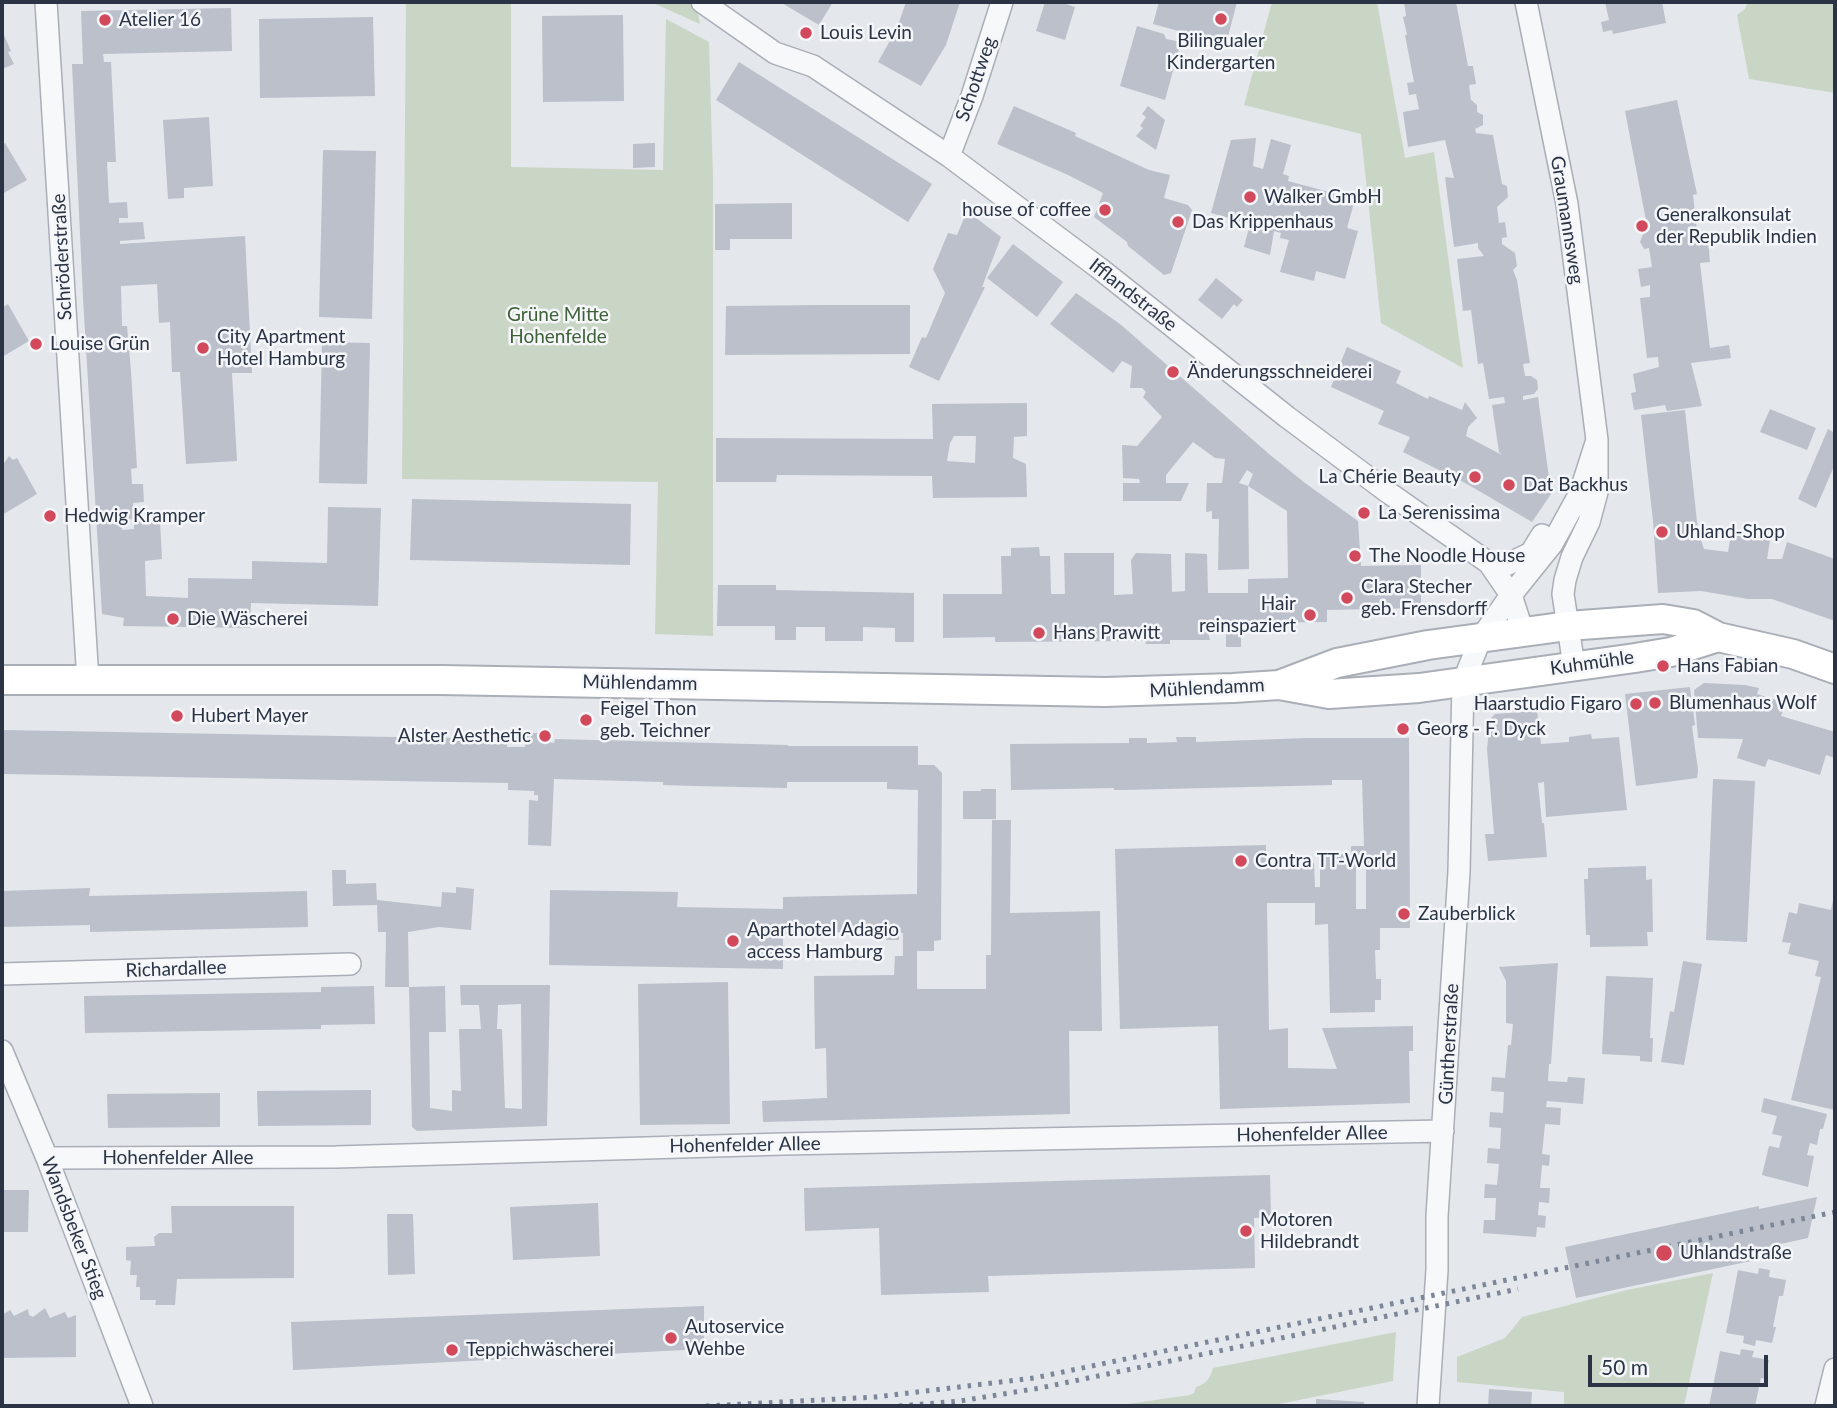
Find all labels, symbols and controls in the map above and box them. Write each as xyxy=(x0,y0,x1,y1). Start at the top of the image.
place label: Atelier 16 xyxy=(119,9,201,31)
marker: Bilingualer Kindergarten xyxy=(1213,11,1229,27)
marker: Atelier 16 xyxy=(97,12,113,28)
place label: Louis Levin xyxy=(820,22,912,44)
marker: Louis Levin xyxy=(798,25,814,41)
place label: Bilingualer Kindergarten xyxy=(1167,30,1275,74)
street label: Schottweg xyxy=(951,34,1001,124)
street label: Graumannsweg xyxy=(1546,154,1588,286)
place label: Walker GmbH xyxy=(1264,186,1382,208)
marker: Walker GmbH xyxy=(1242,189,1258,205)
street label: Schröderstraße xyxy=(47,193,77,321)
place label: house of coffee xyxy=(962,199,1091,221)
marker: house of coffee xyxy=(1097,202,1113,218)
place label: Generalkonsulat der Republik Indien xyxy=(1656,204,1817,248)
place label: Das Krippenhaus xyxy=(1192,211,1334,233)
marker: Das Krippenhaus xyxy=(1170,214,1186,230)
marker: Generalkonsulat der Republik Indien xyxy=(1634,218,1650,234)
street label: Ifflandstraße xyxy=(1085,254,1181,336)
park label: Grüne Mitte Hohenfelde xyxy=(507,304,609,348)
place label: City Apartment Hotel Hamburg xyxy=(217,326,345,370)
place label: Louise Grün xyxy=(50,333,150,355)
marker: Louise Grün xyxy=(28,336,44,352)
marker: City Apartment Hotel Hamburg xyxy=(195,340,211,356)
place label: Änderungsschneiderei xyxy=(1187,361,1372,383)
marker: Änderungsschneiderei xyxy=(1165,364,1181,380)
place label: La Chérie Beauty xyxy=(1318,466,1461,488)
marker: La Chérie Beauty xyxy=(1467,469,1483,485)
place label: Dat Backhus xyxy=(1523,474,1628,496)
marker: Dat Backhus xyxy=(1501,477,1517,493)
place label: La Serenissima xyxy=(1378,502,1500,524)
place label: Hedwig Kramper xyxy=(64,505,205,527)
marker: La Serenissima xyxy=(1356,505,1372,521)
marker: Hedwig Kramper xyxy=(42,508,58,524)
place label: Uhland-Shop xyxy=(1676,521,1785,543)
marker: Uhland-Shop xyxy=(1654,524,1670,540)
place label: The Noodle House xyxy=(1369,545,1525,567)
marker: The Noodle House xyxy=(1347,548,1363,564)
place label: Clara Stecher geb. Frensdorff xyxy=(1361,576,1487,620)
marker: Clara Stecher geb. Frensdorff xyxy=(1339,590,1355,606)
place label: Hair reinspaziert xyxy=(1199,593,1296,637)
marker: Hair reinspaziert xyxy=(1302,607,1318,623)
place label: Die Wäscherei xyxy=(187,608,308,630)
marker: Die Wäscherei xyxy=(165,611,181,627)
place label: Hans Prawitt xyxy=(1053,622,1160,644)
marker: Hans Prawitt xyxy=(1031,625,1047,641)
street label: Kuhmühle xyxy=(1549,646,1635,680)
place label: Hans Fabian xyxy=(1677,655,1778,677)
marker: Hans Fabian xyxy=(1655,658,1671,674)
street label: Mühlendamm xyxy=(582,671,698,695)
street label: Mühlendamm xyxy=(1149,674,1265,702)
place label: Blumenhaus Wolf xyxy=(1669,692,1817,714)
place label: Haarstudio Figaro xyxy=(1474,693,1622,715)
marker: Blumenhaus Wolf xyxy=(1647,695,1663,711)
marker: Haarstudio Figaro xyxy=(1628,696,1644,712)
place label: Feigel Thon geb. Teichner xyxy=(600,698,710,742)
place label: Hubert Mayer xyxy=(191,705,308,727)
marker: Hubert Mayer xyxy=(169,708,185,724)
marker: Feigel Thon geb. Teichner xyxy=(578,712,594,728)
place label: Georg - F. Dyck xyxy=(1417,718,1546,740)
marker: Georg - F. Dyck xyxy=(1395,721,1411,737)
place label: Alster Aesthetic xyxy=(398,725,531,747)
marker: Alster Aesthetic xyxy=(537,728,553,744)
place label: Contra TT-World xyxy=(1255,850,1396,872)
marker: Contra TT-World xyxy=(1233,853,1249,869)
place label: Zauberblick xyxy=(1418,903,1515,925)
marker: Zauberblick xyxy=(1396,906,1412,922)
place label: Aparthotel Adagio access Hamburg xyxy=(747,919,899,963)
marker: Aparthotel Adagio access Hamburg xyxy=(725,933,741,949)
street label: Richardallee xyxy=(125,956,227,982)
street label: Güntherstraße xyxy=(1434,983,1464,1105)
street label: Hohenfelder Allee xyxy=(1236,1121,1388,1147)
street label: Hohenfelder Allee xyxy=(669,1132,821,1158)
street label: Hohenfelder Allee xyxy=(102,1147,254,1169)
street label: Wandsbeker Stieg xyxy=(36,1154,112,1302)
place label: Motoren Hildebrandt xyxy=(1260,1209,1359,1253)
marker: Motoren Hildebrandt xyxy=(1238,1223,1254,1239)
place label: Uhlandstraße xyxy=(1680,1242,1792,1264)
marker: Uhlandstraße xyxy=(1654,1243,1674,1263)
place label: Autoservice Wehbe xyxy=(685,1316,784,1360)
marker: Autoservice Wehbe xyxy=(663,1330,679,1346)
place label: Teppichwäscherei xyxy=(466,1339,614,1361)
marker: Teppichwäscherei xyxy=(444,1342,460,1358)
scale bar xyxy=(1592,1342,1772,1386)
text: 50 m xyxy=(1601,1354,1648,1379)

